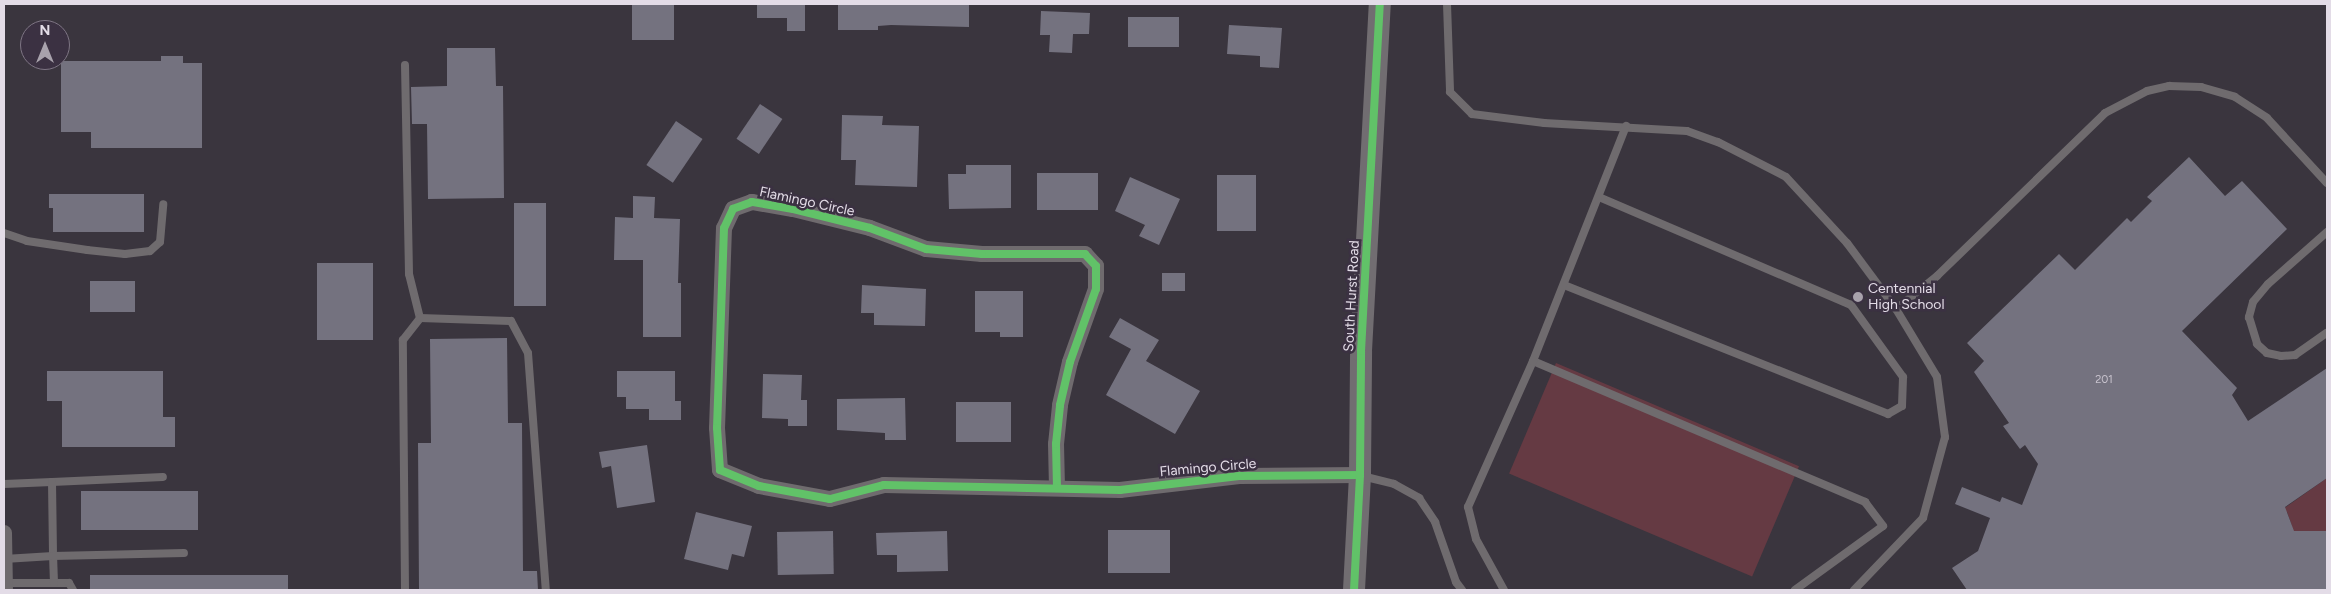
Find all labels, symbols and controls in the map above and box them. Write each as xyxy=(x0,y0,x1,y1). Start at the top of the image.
north arrow xyxy=(20,20,70,70)
text: N xyxy=(40,22,50,39)
street label: Flamingo Circle xyxy=(758,184,856,220)
street label: South Hurst Road xyxy=(1341,240,1363,352)
place label: Centennial High School xyxy=(1868,281,1945,314)
marker: Centennial High School xyxy=(1852,291,1864,303)
house number: 201 xyxy=(2095,373,2113,387)
street label: Flamingo Circle xyxy=(1159,455,1257,481)

